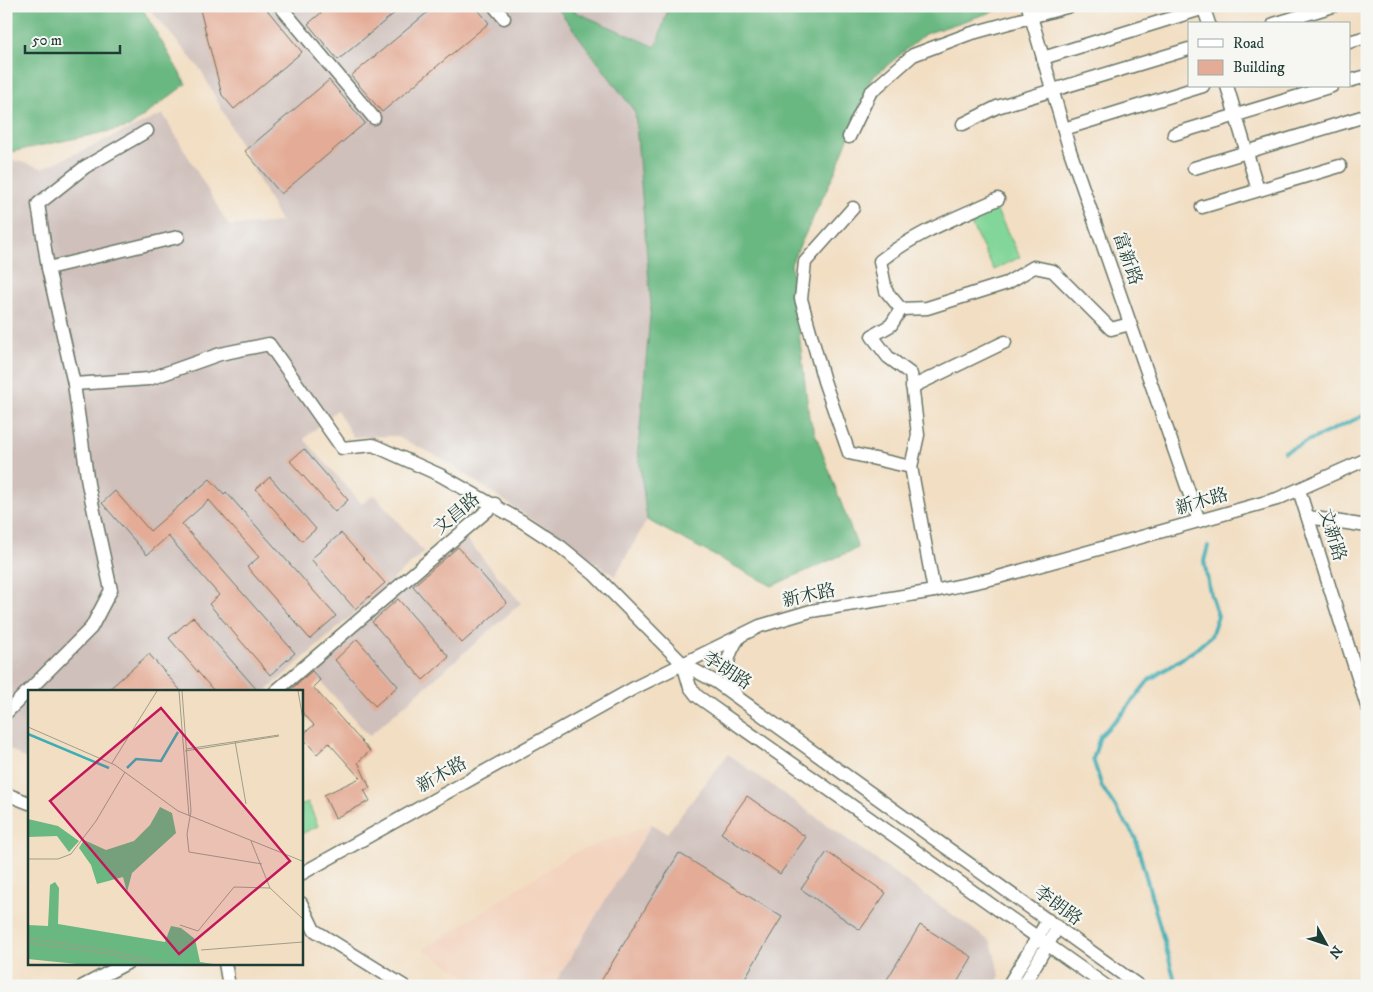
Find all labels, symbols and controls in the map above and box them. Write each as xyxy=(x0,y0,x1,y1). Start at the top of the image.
scale bar xyxy=(25,22,120,54)
legend xyxy=(1188,22,1350,88)
text: 50 m xyxy=(32,31,62,50)
text: Road xyxy=(1233,34,1265,53)
text: Building xyxy=(1233,58,1285,77)
street label: 富新路 xyxy=(1108,230,1146,288)
street label: 新木路 xyxy=(1173,484,1231,520)
street label: 文昌路 xyxy=(429,488,485,540)
street label: 文新路 xyxy=(1314,506,1350,564)
street label: 新木路 xyxy=(780,580,838,612)
street label: 李朗路 xyxy=(698,647,756,695)
inset map xyxy=(28,690,302,964)
street label: 新木路 xyxy=(413,752,471,798)
street label: 李朗路 xyxy=(1030,881,1086,931)
north arrow xyxy=(1300,920,1350,970)
text: N xyxy=(1324,942,1346,962)

